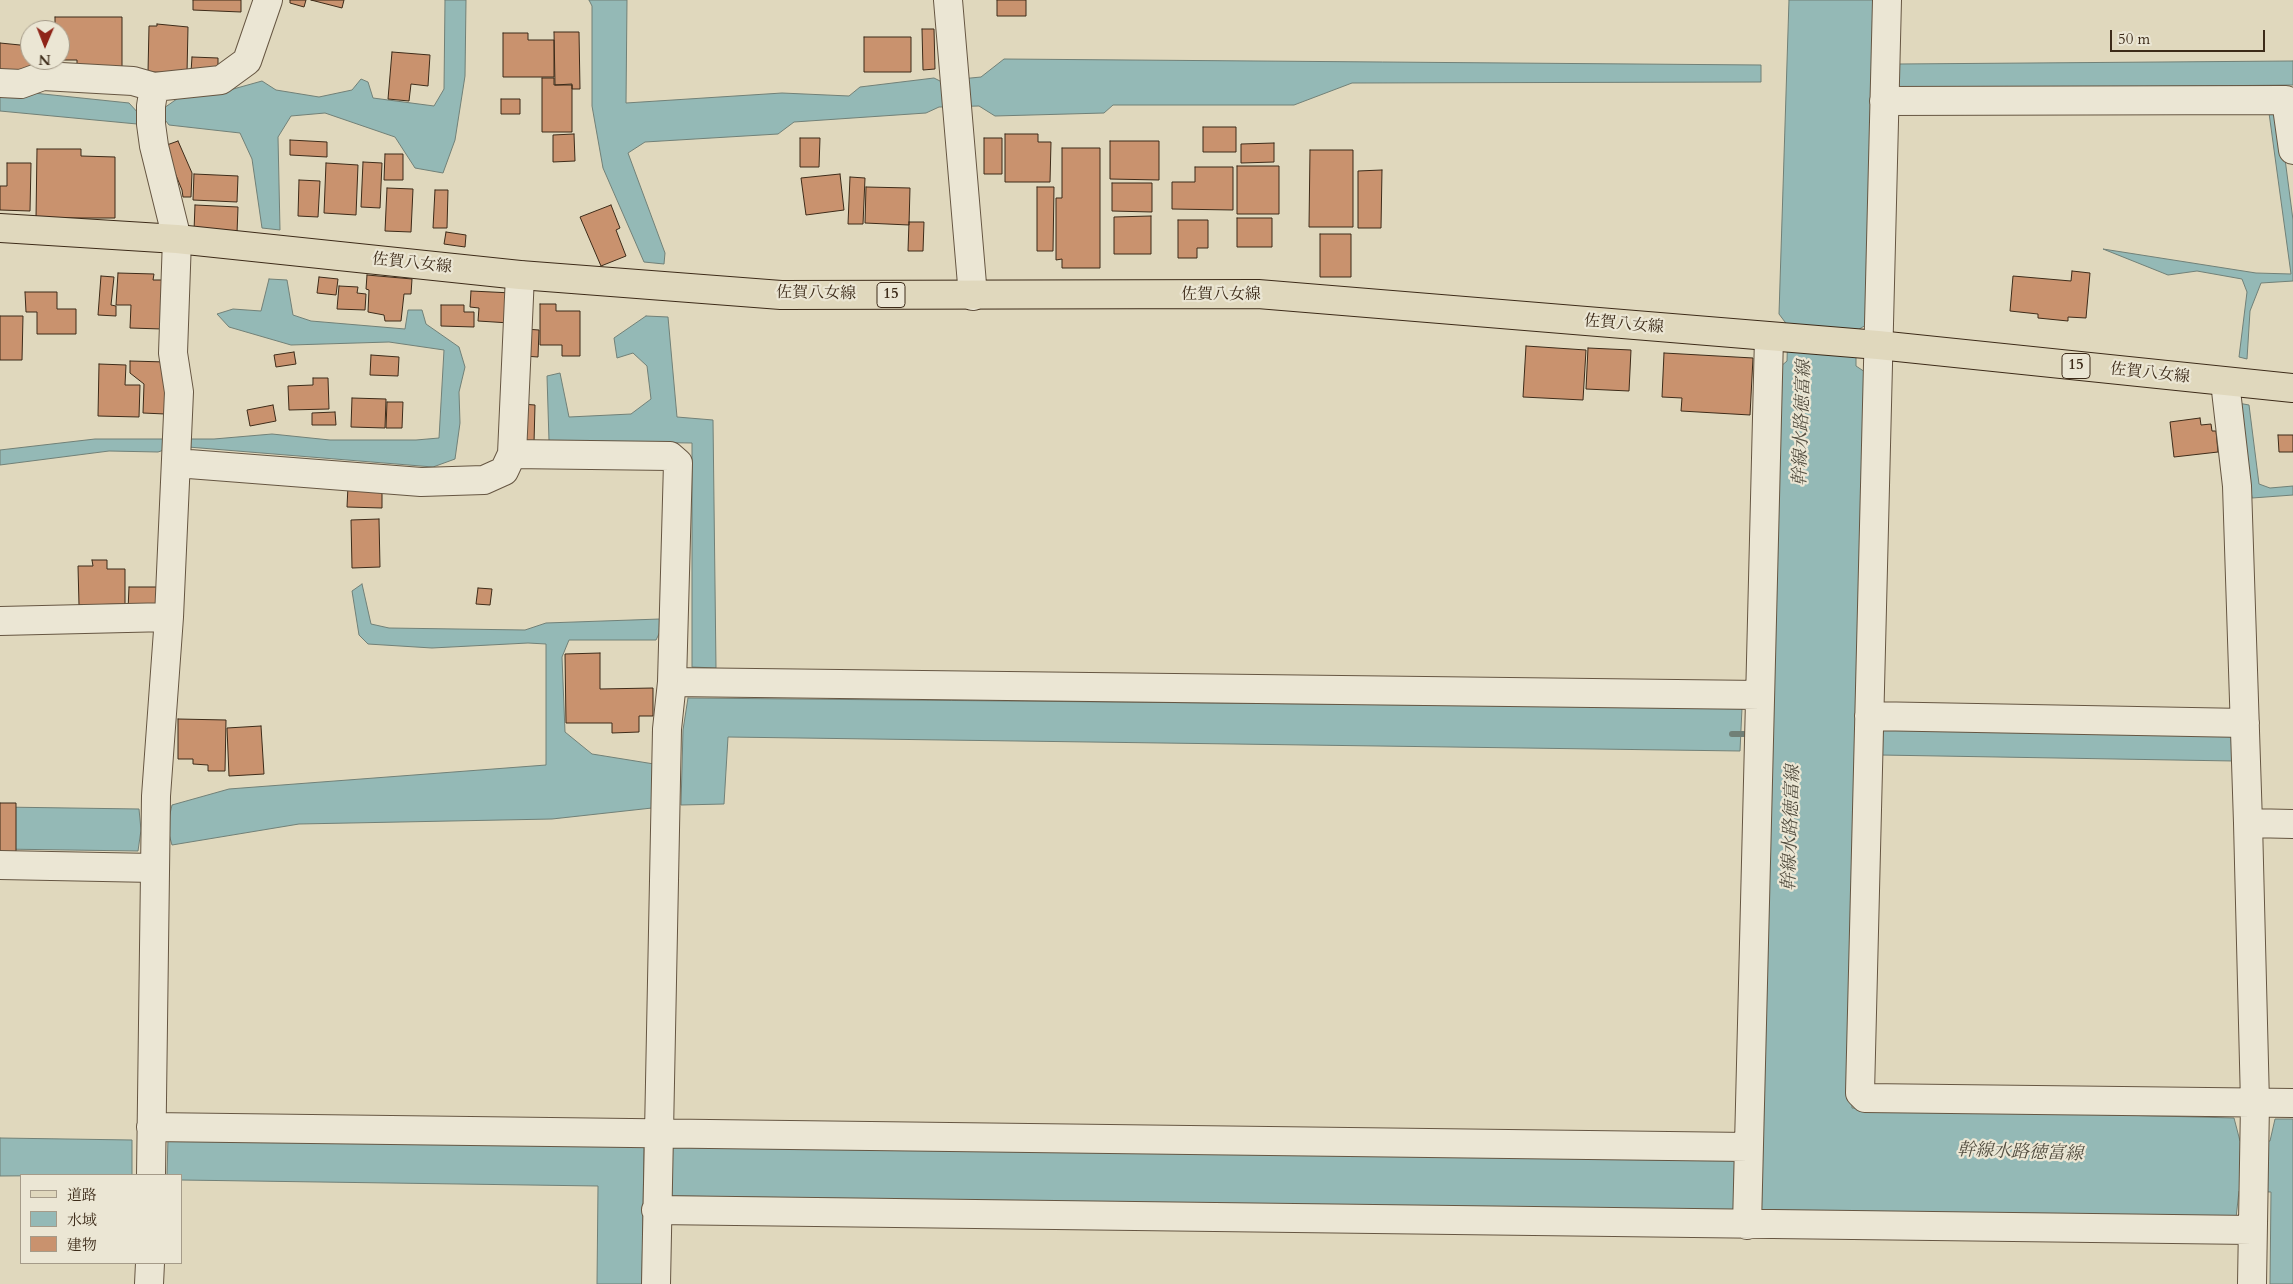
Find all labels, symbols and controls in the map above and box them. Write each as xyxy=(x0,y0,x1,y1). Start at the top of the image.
north arrow xyxy=(20,20,70,70)
scale bar xyxy=(2113,20,2268,52)
text: 50 m xyxy=(2118,29,2150,49)
text: N xyxy=(39,50,51,69)
street label: 佐賀八女線 xyxy=(371,250,453,278)
road number: 15 xyxy=(877,282,905,308)
street label: 佐賀八女線 xyxy=(776,284,856,304)
street label: 佐賀八女線 xyxy=(1181,285,1261,305)
street label: 佐賀八女線 xyxy=(1583,312,1665,338)
road number: 15 xyxy=(2062,354,2090,378)
water label: 幹線水路徳富線 xyxy=(1790,360,1816,486)
street label: 佐賀八女線 xyxy=(2109,360,2191,388)
water label: 幹線水路徳富線 xyxy=(1779,765,1805,891)
water label: 幹線水路徳富線 xyxy=(1957,1140,2083,1166)
legend xyxy=(20,1174,182,1264)
text: 道路 xyxy=(67,1185,97,1205)
text: 水域 xyxy=(67,1210,97,1230)
text: 建物 xyxy=(67,1235,97,1255)

